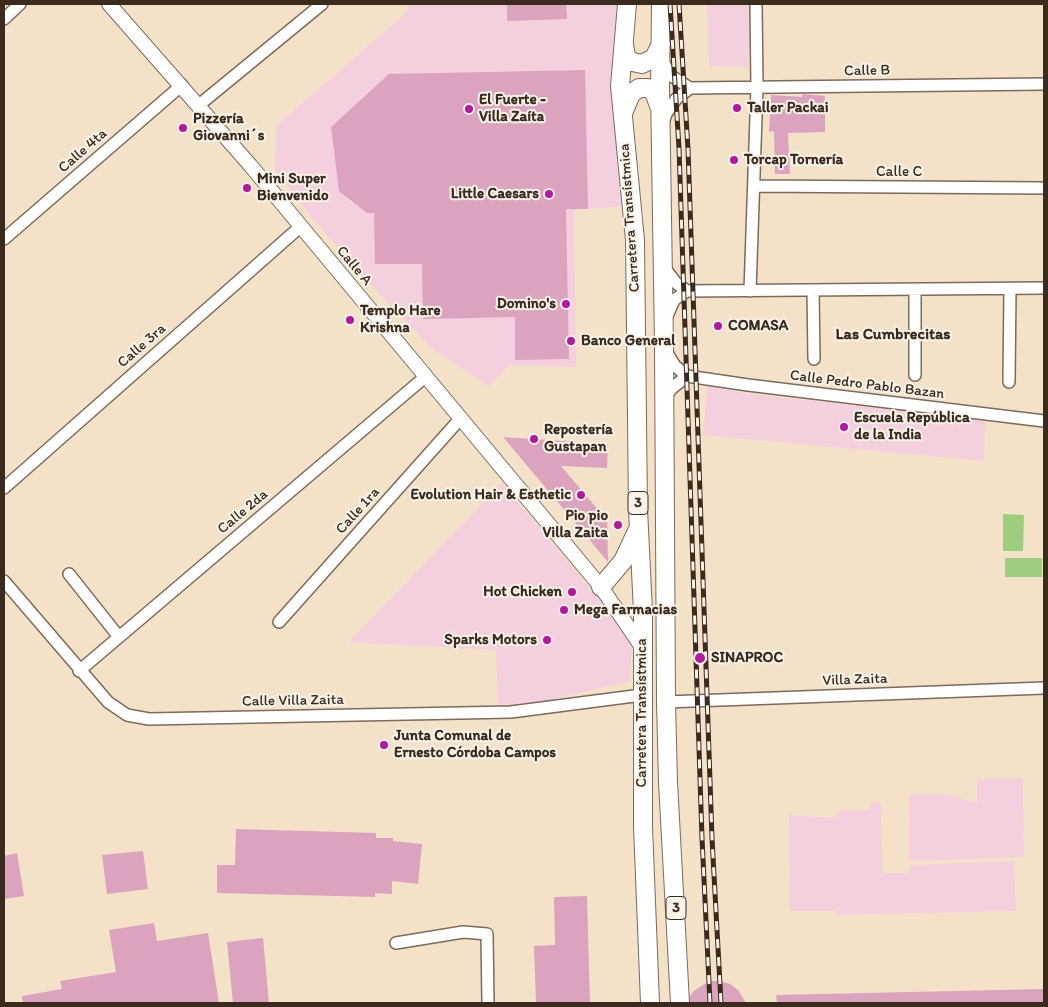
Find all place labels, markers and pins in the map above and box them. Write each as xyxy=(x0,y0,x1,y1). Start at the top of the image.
place label: El Fuerte - Villa Zaíta xyxy=(479,91,546,126)
place label: Taller Packai xyxy=(747,99,828,117)
marker: Taller Packai xyxy=(731,102,743,114)
marker: El Fuerte - Villa Zaíta xyxy=(463,103,475,115)
place label: Pizzería Giovanni´s xyxy=(193,110,264,145)
marker: Pizzería Giovanni´s xyxy=(177,122,189,134)
place label: Torcap Tornería xyxy=(744,151,843,169)
marker: Torcap Tornería xyxy=(728,154,740,166)
place label: Mini Super Bienvenido xyxy=(257,170,329,205)
marker: Mini Super Bienvenido xyxy=(241,182,253,194)
place label: Little Caesars xyxy=(451,185,539,203)
marker: Little Caesars xyxy=(543,188,555,200)
place label: Domino's xyxy=(497,295,556,313)
marker: Domino's xyxy=(560,298,572,310)
place label: Templo Hare Krishna xyxy=(360,302,441,337)
marker: Templo Hare Krishna xyxy=(344,314,356,326)
place label: COMASA xyxy=(728,317,788,335)
marker: COMASA xyxy=(712,320,724,332)
place label: Banco General xyxy=(581,332,676,350)
marker: Banco General xyxy=(565,335,577,347)
place label: Escuela República de la India xyxy=(854,409,970,444)
place label: Repostería Gustapan xyxy=(544,421,613,456)
marker: Escuela República de la India xyxy=(838,421,850,433)
marker: Repostería Gustapan xyxy=(528,433,540,445)
place label: Evolution Hair & Esthetic xyxy=(411,486,571,504)
marker: Evolution Hair & Esthetic xyxy=(575,489,587,501)
place label: Pio pio Villa Zaita xyxy=(542,507,608,542)
marker: Pio pio Villa Zaita xyxy=(612,519,624,531)
place label: Hot Chicken xyxy=(483,583,562,601)
marker: Hot Chicken xyxy=(566,586,578,598)
place label: Mega Farmacias xyxy=(574,601,677,619)
marker: Mega Farmacias xyxy=(558,604,570,616)
place label: Sparks Motors xyxy=(444,631,537,649)
marker: Sparks Motors xyxy=(541,634,553,646)
place label: SINAPROC xyxy=(711,649,783,667)
marker: SINAPROC xyxy=(693,651,707,665)
place label: Junta Comunal de Ernesto Córdoba Campos xyxy=(394,727,556,762)
marker: Junta Comunal de Ernesto Córdoba Campos xyxy=(378,739,390,751)

